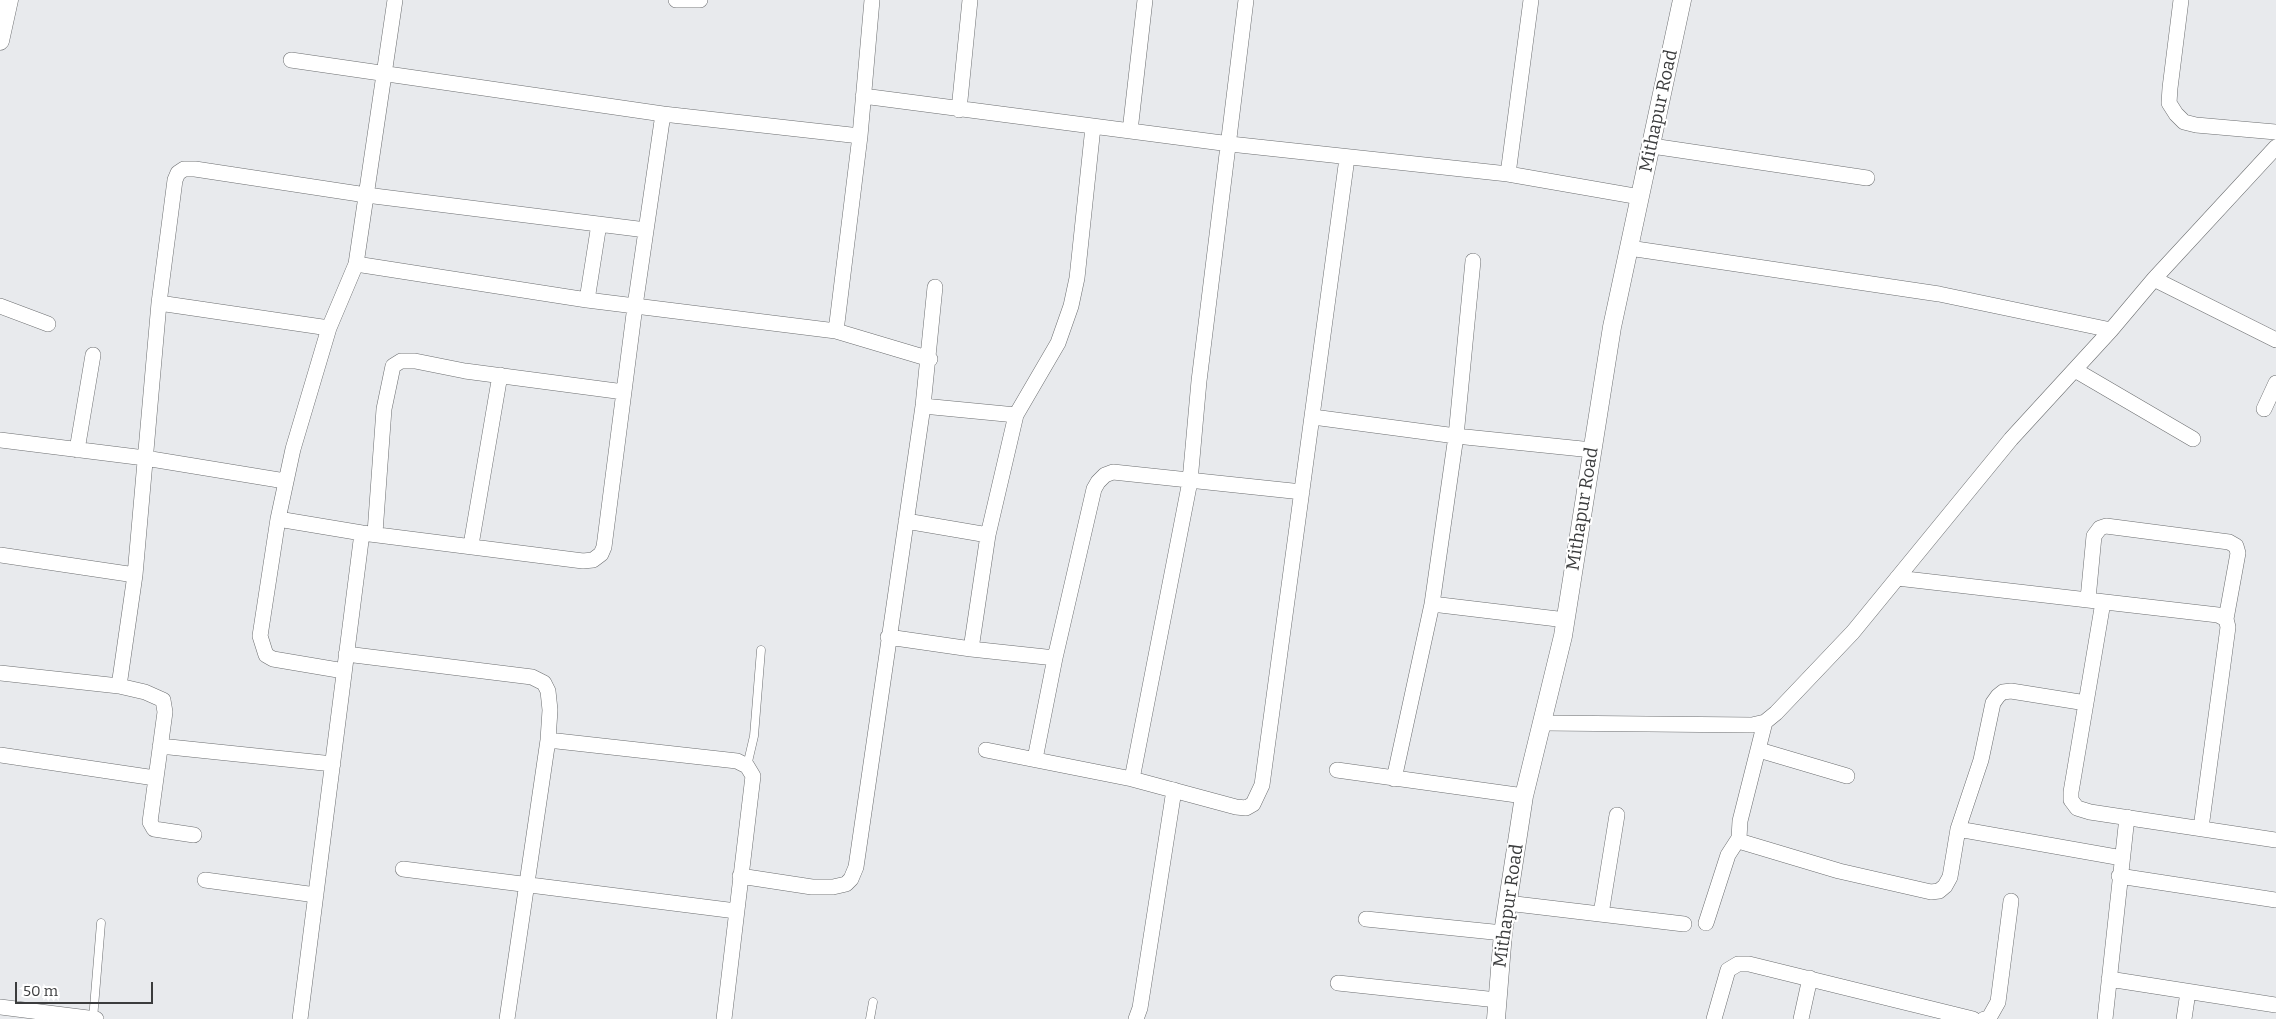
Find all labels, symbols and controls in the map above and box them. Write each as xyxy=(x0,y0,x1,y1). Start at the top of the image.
street label: Mithapur Road xyxy=(1635,48,1683,174)
street label: Mithapur Road xyxy=(1563,446,1603,572)
street label: Mithapur Road xyxy=(1490,843,1528,969)
scale bar xyxy=(18,972,155,1004)
text: 50 m xyxy=(23,982,58,1000)

